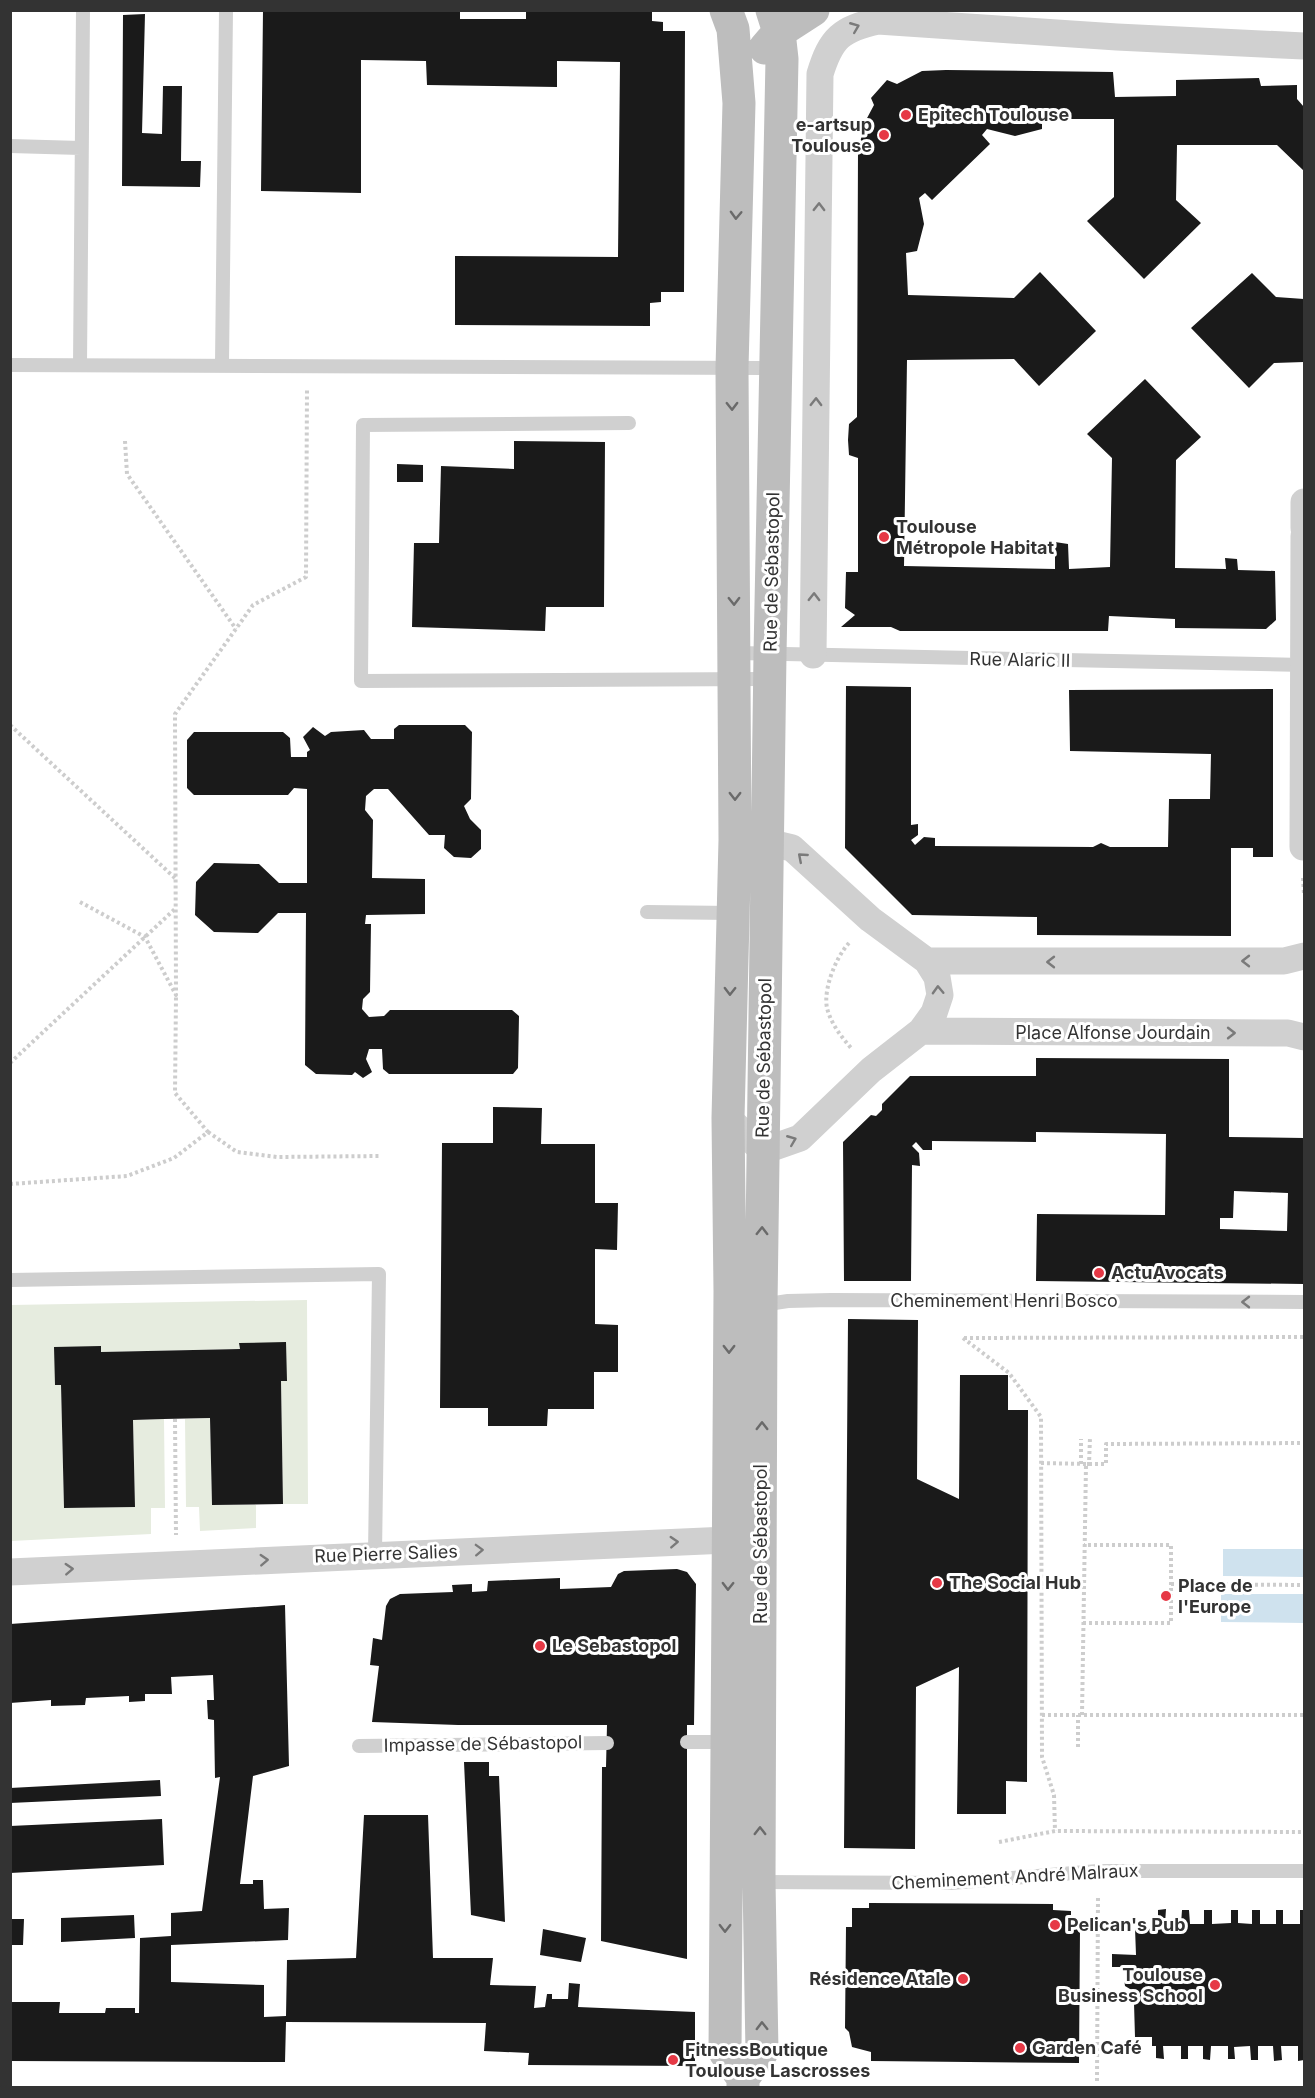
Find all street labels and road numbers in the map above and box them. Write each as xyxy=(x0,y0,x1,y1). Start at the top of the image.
street label: Rue de Sébastopol xyxy=(760,492,783,652)
street label: Rue Alaric II xyxy=(969,648,1071,671)
street label: Rue de Sébastopol xyxy=(752,978,775,1138)
street label: Place Alfonse Jourdain xyxy=(1015,1022,1211,1043)
street label: Cheminement Henri Bosco xyxy=(890,1290,1118,1311)
street label: Rue de Sébastopol xyxy=(750,1464,771,1624)
street label: Rue Pierre Salies xyxy=(314,1541,458,1566)
street label: Impasse de Sébastopol xyxy=(384,1731,582,1756)
street label: Cheminement André Malraux xyxy=(891,1860,1139,1893)

